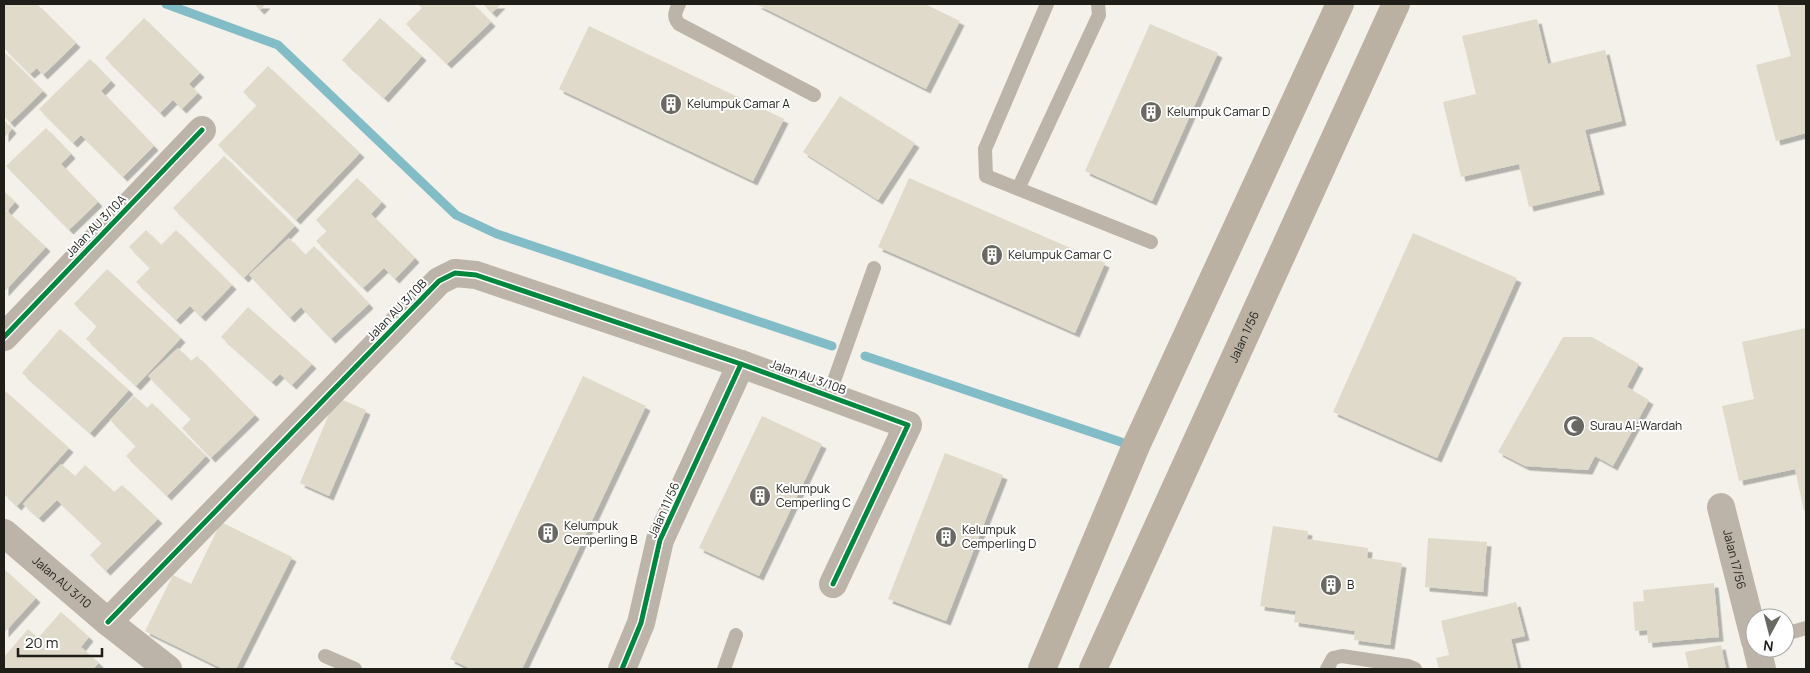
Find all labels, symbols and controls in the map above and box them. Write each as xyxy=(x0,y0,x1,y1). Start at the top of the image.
building icon: Kelumpuk Camar A xyxy=(659,92,683,116)
place label: Kelumpuk Camar A xyxy=(687,95,790,112)
building icon: Kelumpuk Camar D xyxy=(1139,100,1163,124)
place label: Kelumpuk Camar D xyxy=(1167,103,1270,120)
street label: Jalan AU 3/10A xyxy=(62,191,130,260)
building icon: Kelumpuk Camar C xyxy=(980,243,1004,267)
place label: Kelumpuk Camar C xyxy=(1008,246,1112,263)
street label: Jalan AU 3/10B xyxy=(363,275,431,344)
street label: Jalan 1/56 xyxy=(1225,308,1263,365)
street label: Jalan AU 3/10B xyxy=(768,355,849,398)
mosque icon: Surau Al-Wardah xyxy=(1562,414,1586,438)
place label: Surau Al-Wardah xyxy=(1590,417,1682,434)
street label: Jalan 11/56 xyxy=(644,479,683,540)
place label: Kelumpuk Cemperling C xyxy=(776,480,851,511)
building icon: Kelumpuk Cemperling C xyxy=(748,484,772,508)
place label: Kelumpuk Cemperling B xyxy=(564,517,638,548)
building icon: Kelumpuk Cemperling B xyxy=(536,521,560,545)
place label: Kelumpuk Cemperling D xyxy=(962,521,1036,552)
building icon: Kelumpuk Cemperling D xyxy=(934,525,958,549)
street label: Jalan 17/56 xyxy=(1719,528,1751,591)
street label: Jalan AU 3/10 xyxy=(29,552,95,612)
building icon: B xyxy=(1319,573,1343,597)
place label: B xyxy=(1347,576,1354,593)
north arrow xyxy=(1745,608,1795,658)
scale bar xyxy=(18,626,101,658)
text: 20 m xyxy=(25,632,58,653)
text: N xyxy=(1762,636,1775,656)

